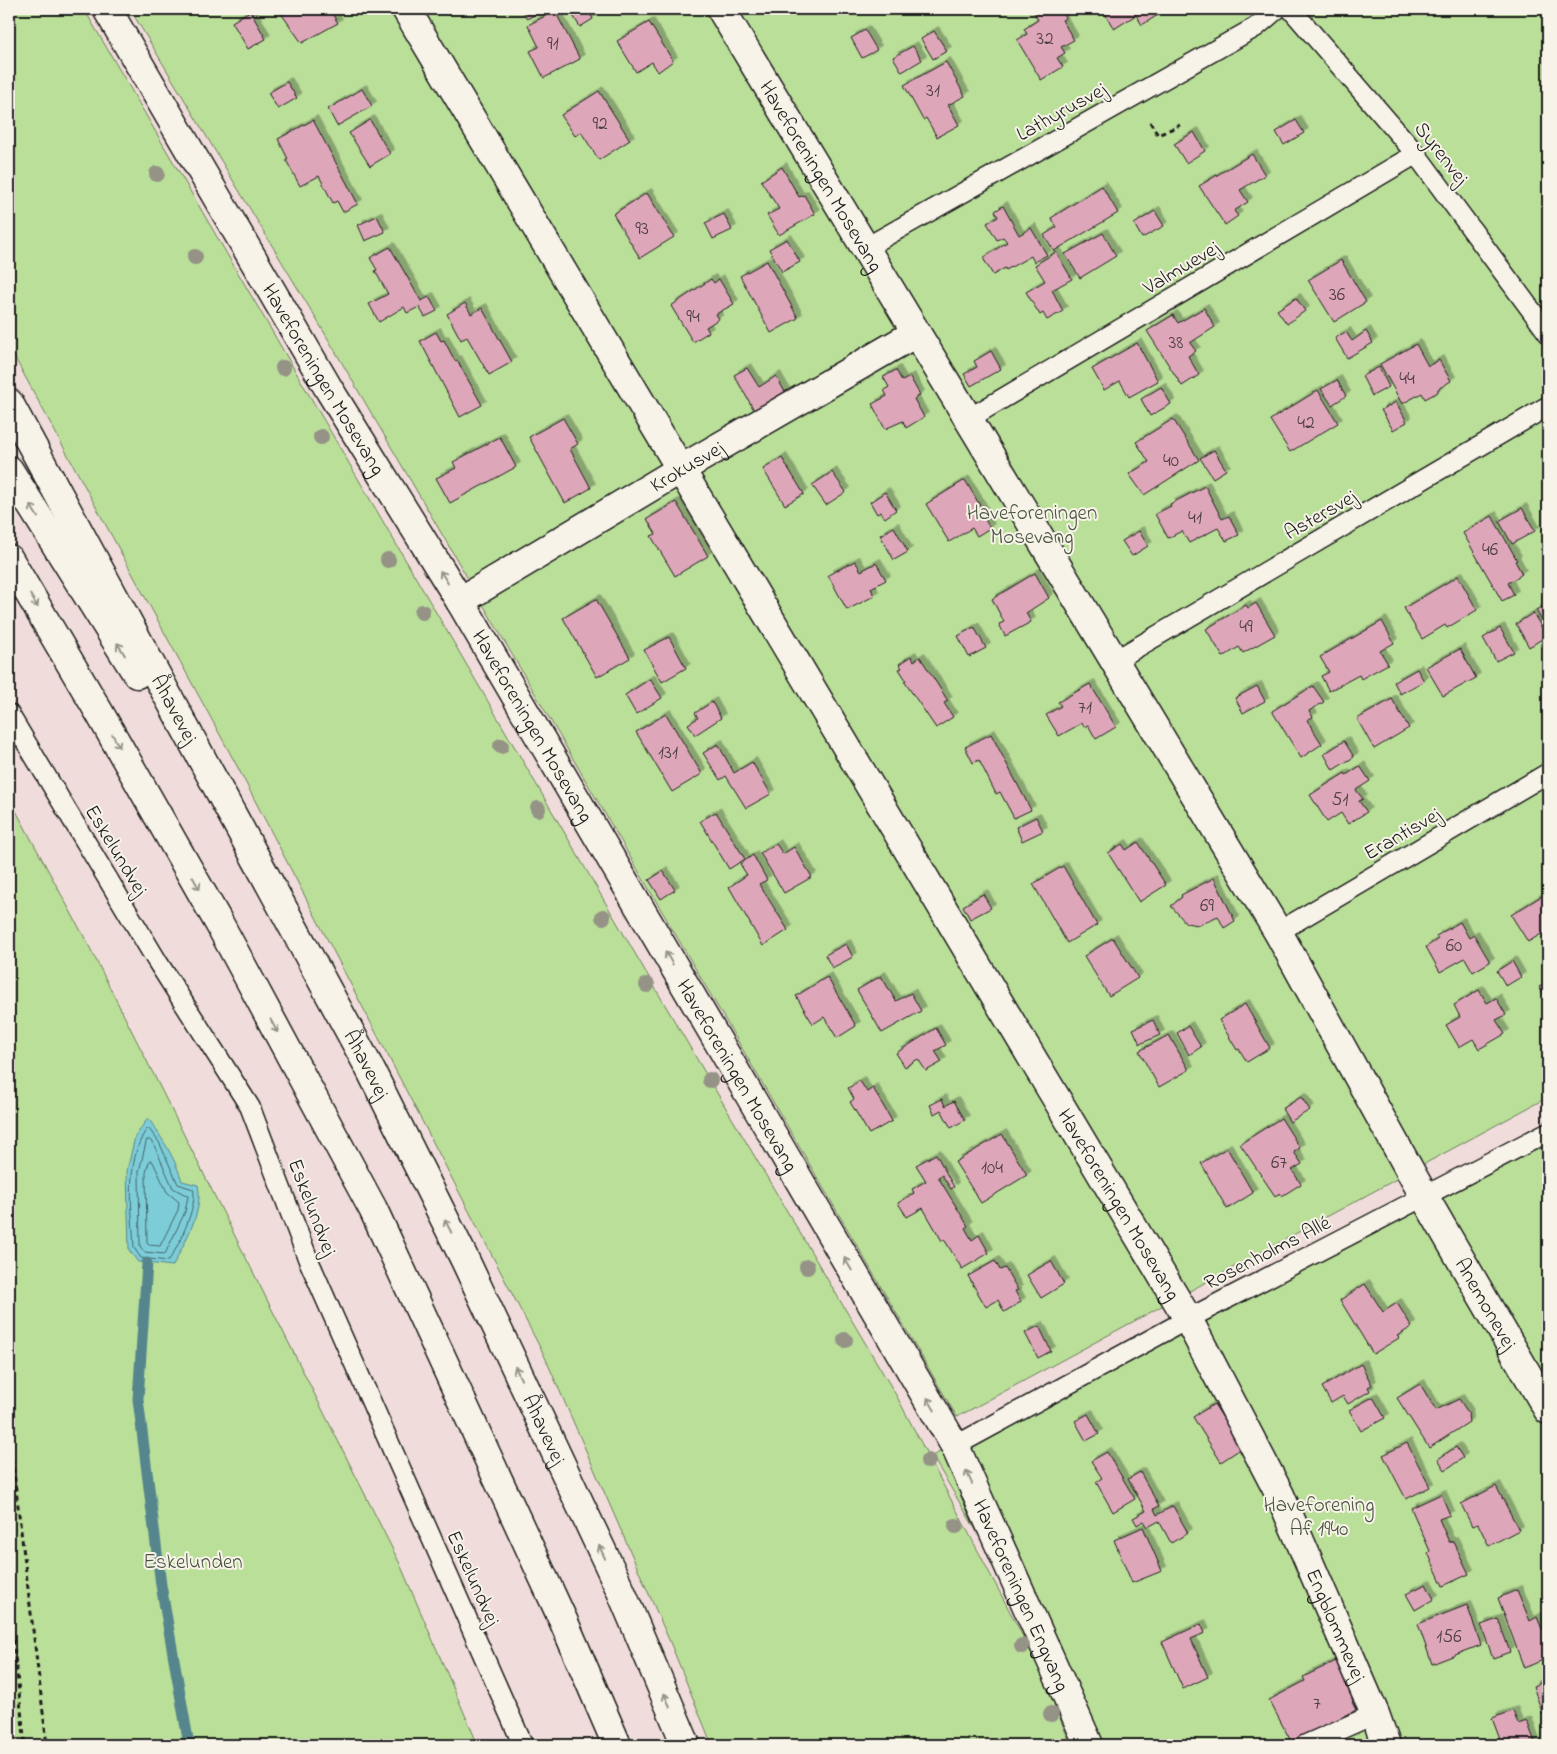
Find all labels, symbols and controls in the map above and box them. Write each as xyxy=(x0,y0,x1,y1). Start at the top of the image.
house number: 32 xyxy=(1036,26,1054,53)
house number: 91 xyxy=(547,31,559,58)
street label: Haveforeningen Mosevang xyxy=(751,75,889,280)
street label: Lathyrusvej xyxy=(1011,75,1114,152)
house number: 31 xyxy=(926,78,940,105)
house number: 92 xyxy=(592,111,608,138)
street label: Syrenvej xyxy=(1404,116,1475,194)
house number: 93 xyxy=(635,216,649,243)
street label: Valmuevej xyxy=(1137,234,1227,304)
street label: Haveforeningen Mosevang xyxy=(253,278,392,483)
house number: 36 xyxy=(1329,282,1345,309)
house number: 94 xyxy=(686,304,700,331)
house number: 38 xyxy=(1169,330,1183,357)
house number: 44 xyxy=(1399,366,1415,393)
house number: 42 xyxy=(1297,410,1315,437)
street label: Krokusvej xyxy=(645,434,731,501)
house number: 40 xyxy=(1163,448,1179,475)
street label: Astersvej xyxy=(1279,482,1364,549)
park label: Haveforeningen Mosevang xyxy=(967,499,1097,555)
one-way arrow xyxy=(29,505,39,519)
house number: 41 xyxy=(1188,505,1202,532)
house number: 46 xyxy=(1482,537,1498,564)
one-way arrow xyxy=(439,570,449,584)
one-way arrow xyxy=(29,594,39,608)
house number: 49 xyxy=(1239,614,1253,641)
street label: Haveforeningen Mosevang xyxy=(463,625,600,830)
one-way arrow xyxy=(116,642,126,656)
street label: Åhavevej xyxy=(142,669,205,751)
house number: 71 xyxy=(1078,695,1092,722)
one-way arrow xyxy=(111,734,121,749)
house number: 131 xyxy=(658,740,678,767)
house number: 51 xyxy=(1332,787,1348,814)
street label: Eskelundvej xyxy=(76,800,155,903)
street label: Erantisvej xyxy=(1359,800,1448,869)
one-way arrow xyxy=(192,875,201,890)
house number: 69 xyxy=(1200,893,1214,920)
house number: 60 xyxy=(1446,933,1462,960)
one-way arrow xyxy=(663,951,673,965)
street label: Haveforeningen Mosevang xyxy=(668,974,804,1179)
one-way arrow xyxy=(269,1018,279,1033)
street label: Åhavevej xyxy=(335,1025,396,1106)
street label: Haveforeningen Mosevang xyxy=(1049,1104,1187,1308)
house number: 67 xyxy=(1271,1150,1287,1177)
street label: Eskelundvej xyxy=(279,1155,344,1261)
house number: 104 xyxy=(981,1155,1003,1182)
street label: Rosenholms Allé xyxy=(1199,1209,1337,1299)
one-way arrow xyxy=(443,1219,453,1234)
street label: Anemonevej xyxy=(1446,1253,1524,1357)
one-way arrow xyxy=(843,1258,853,1272)
one-way arrow xyxy=(513,1366,523,1381)
street label: Åhavevej xyxy=(513,1389,573,1471)
one-way arrow xyxy=(925,1398,935,1412)
one-way arrow xyxy=(964,1470,974,1485)
park label: Haveforening Af 1940 xyxy=(1264,1491,1374,1545)
street label: Haveforeningen Engvang xyxy=(964,1495,1076,1698)
street label: Eskelundvej xyxy=(438,1526,507,1632)
one-way arrow xyxy=(597,1544,607,1559)
park label: Eskelunden xyxy=(143,1548,243,1578)
street label: Engblommevej xyxy=(1297,1564,1373,1688)
house number: 156 xyxy=(1436,1624,1462,1651)
house number: 7 xyxy=(1313,1691,1321,1718)
one-way arrow xyxy=(662,1693,672,1708)

